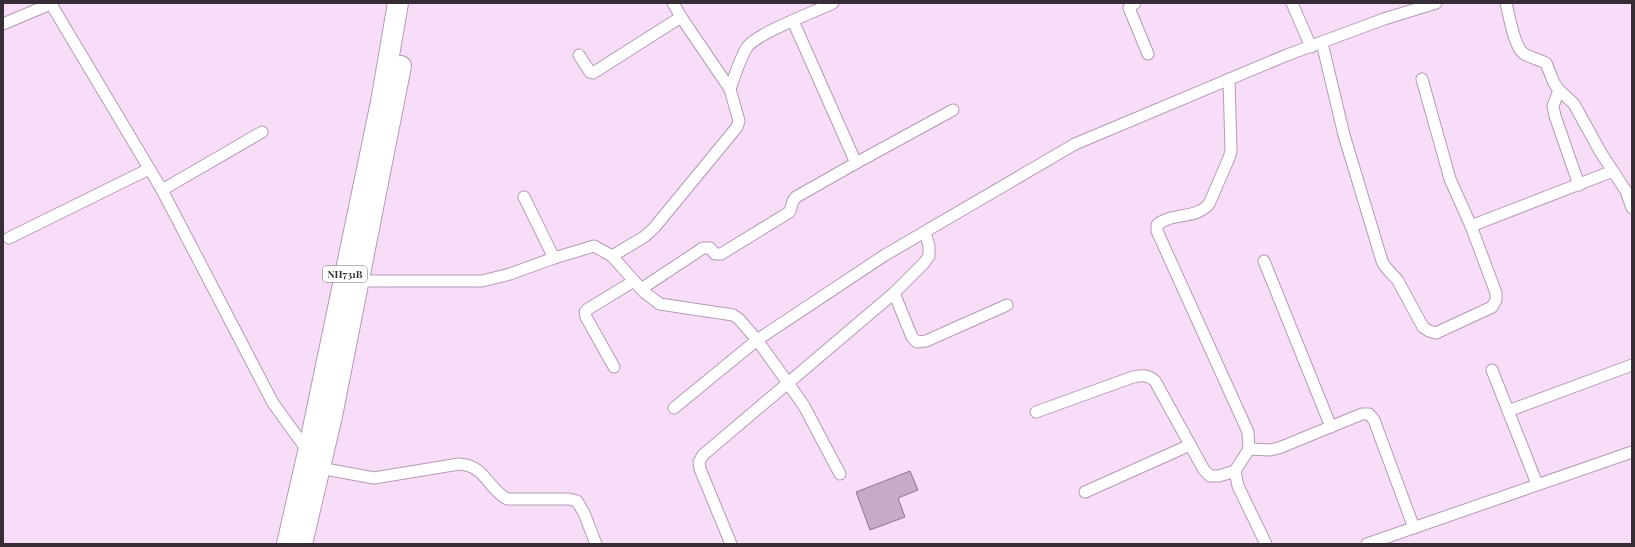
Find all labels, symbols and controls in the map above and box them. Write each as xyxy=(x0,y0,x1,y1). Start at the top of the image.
road number: NH731B xyxy=(323,266,367,282)

